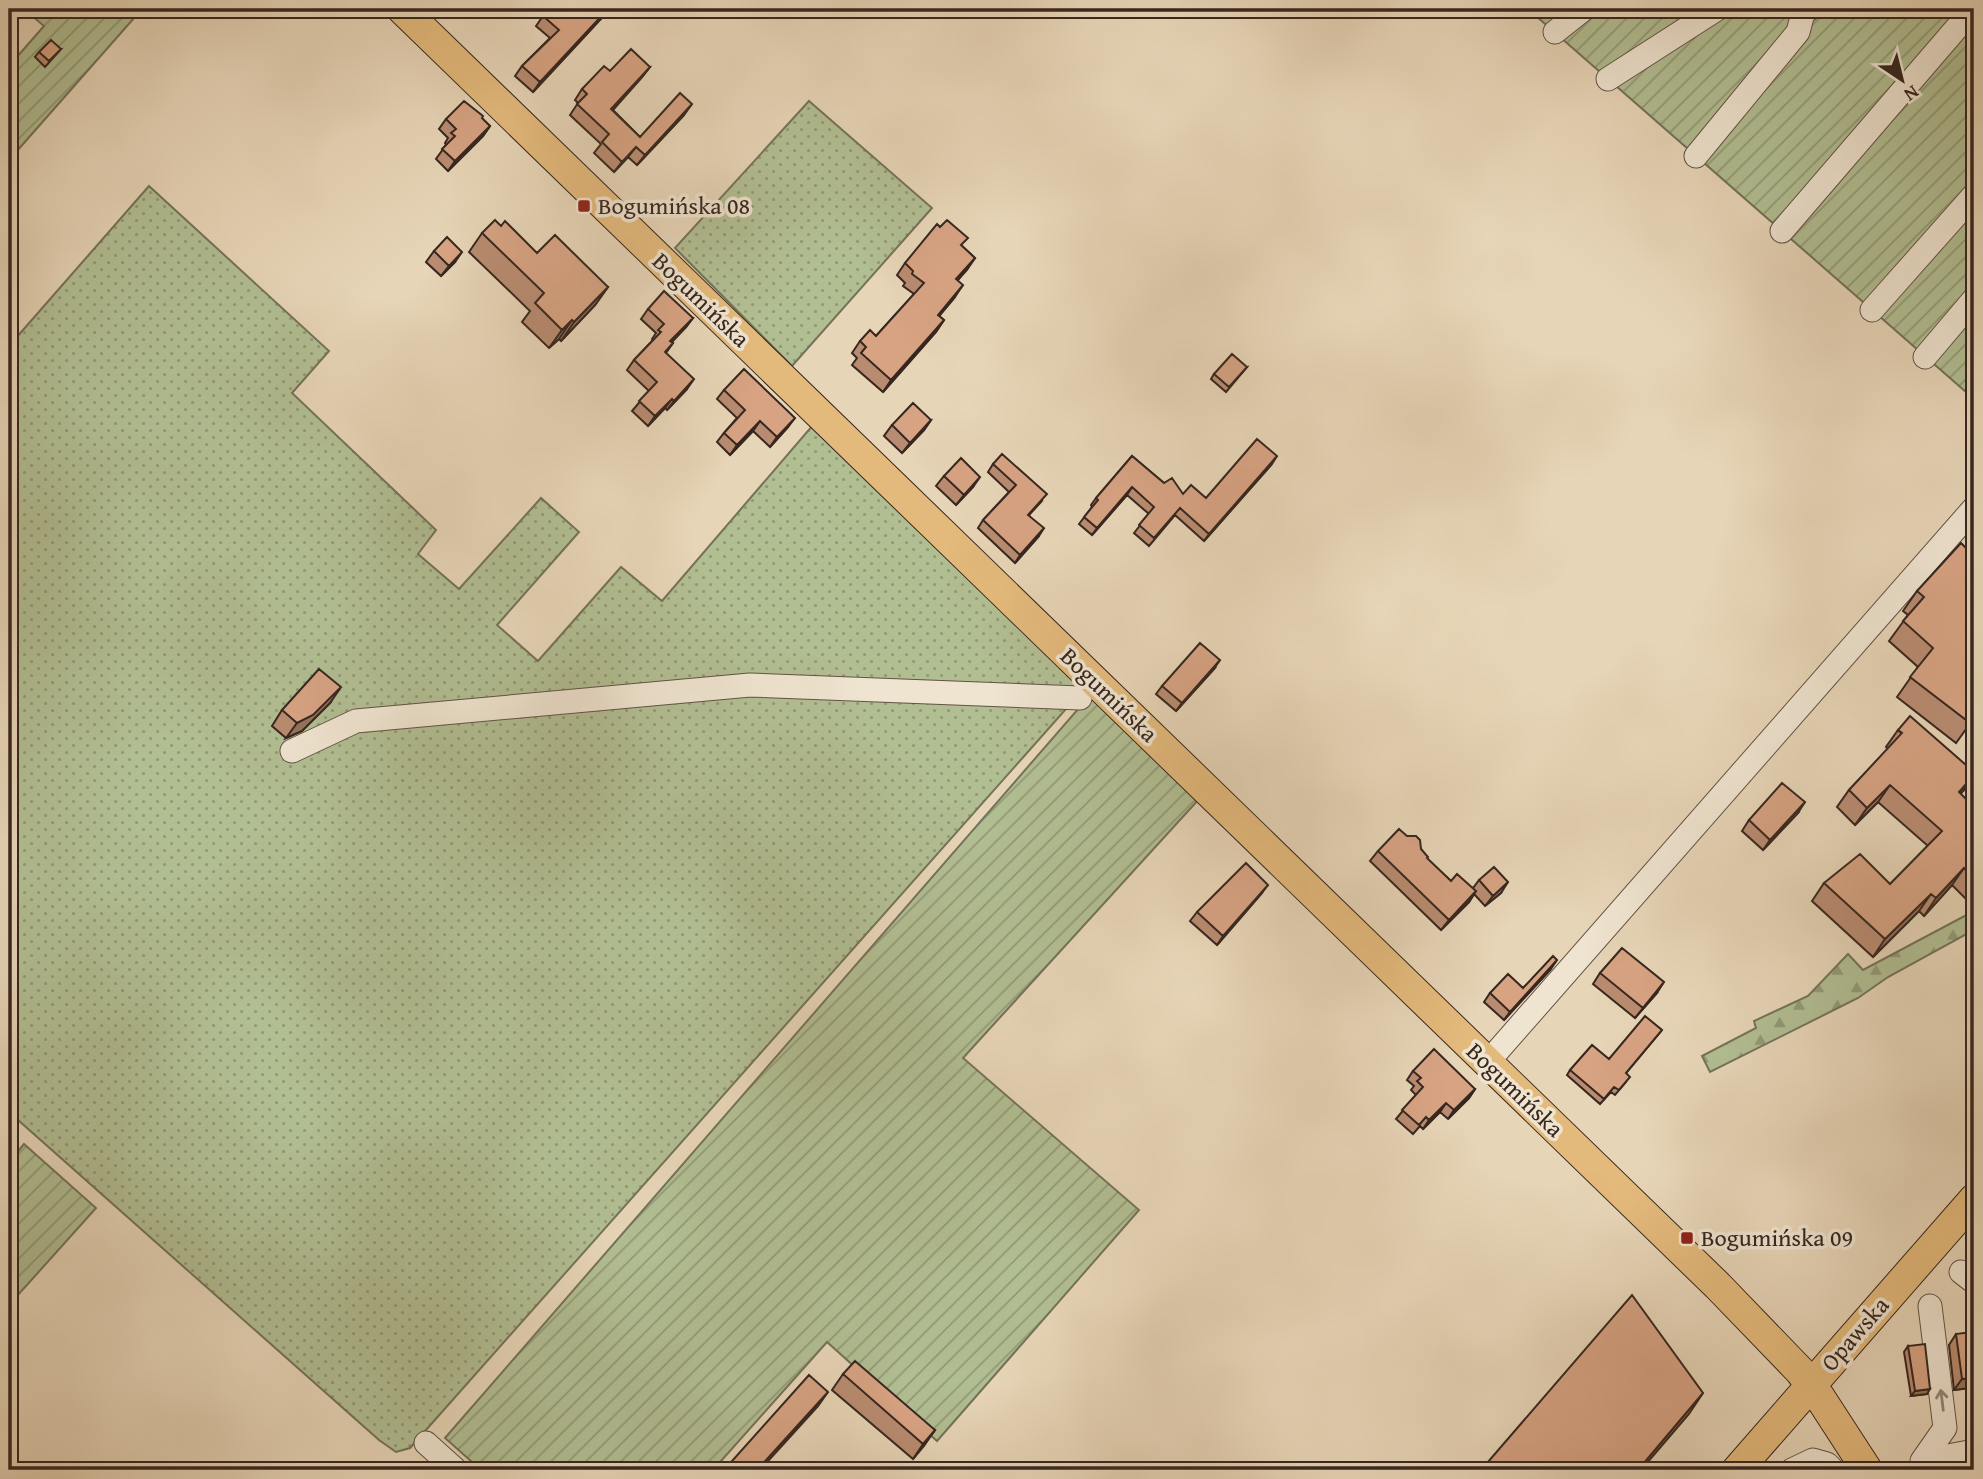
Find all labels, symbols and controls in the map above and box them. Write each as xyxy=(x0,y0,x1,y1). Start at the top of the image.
north arrow xyxy=(1868,46,1938,116)
text: N xyxy=(1898,79,1925,109)
place label: Bogumińska 08 xyxy=(598,188,750,223)
marker: Bogumińska 08 xyxy=(576,198,592,214)
street label: Bogumińska xyxy=(645,244,758,356)
street label: Bogumińska xyxy=(1053,639,1166,751)
street label: Bogumińska xyxy=(1459,1034,1572,1146)
place label: Bogumińska 09 xyxy=(1701,1220,1853,1255)
marker: Bogumińska 09 xyxy=(1679,1230,1695,1246)
street label: Opawska xyxy=(1812,1288,1897,1379)
one-way arrow xyxy=(1935,1389,1948,1412)

